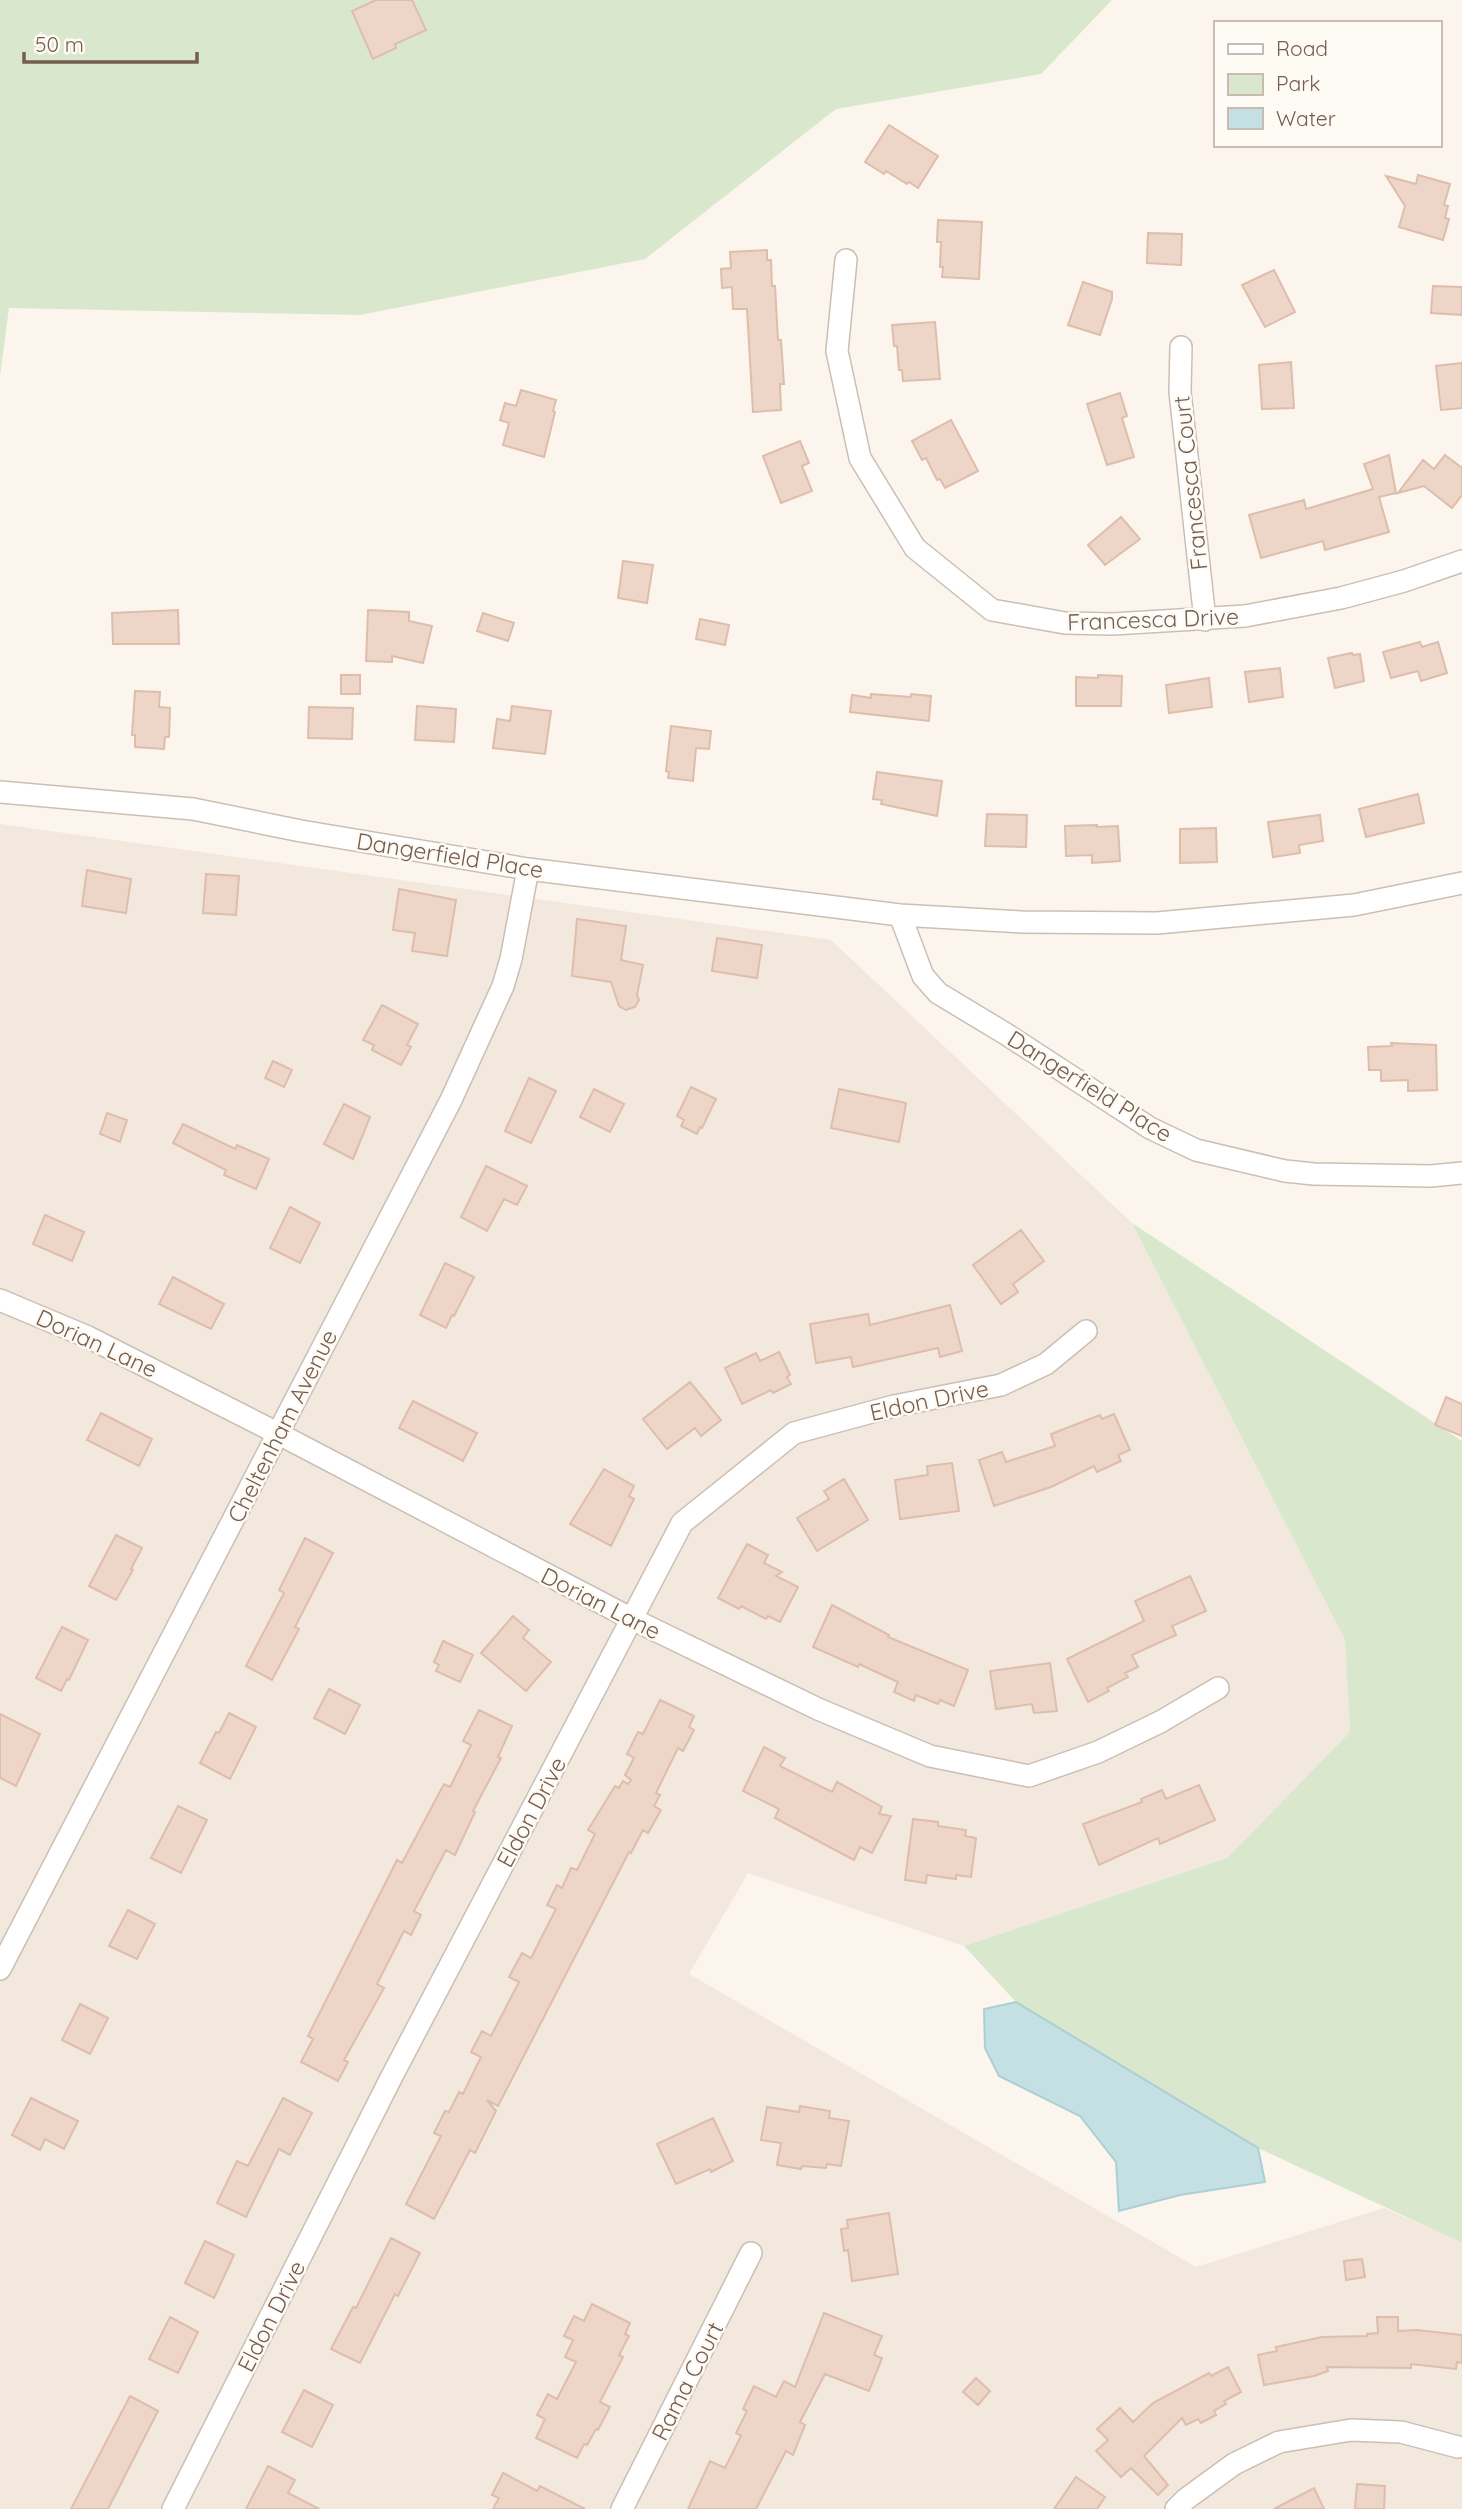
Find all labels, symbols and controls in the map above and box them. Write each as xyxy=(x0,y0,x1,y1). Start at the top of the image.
scale bar xyxy=(24,21,198,65)
legend xyxy=(1214,21,1441,147)
text: 50 m xyxy=(35,31,84,57)
text: Road xyxy=(1276,35,1328,61)
text: Park xyxy=(1276,70,1320,96)
text: Water xyxy=(1276,105,1336,131)
street label: Francesca Court xyxy=(1166,394,1214,572)
street label: Francesca Drive xyxy=(1067,602,1239,636)
street label: Dangerfield Place xyxy=(354,826,546,884)
street label: Dangerfield Place xyxy=(1002,1024,1178,1148)
street label: Dorian Lane xyxy=(32,1302,162,1384)
street label: Cheltenham Avenue xyxy=(221,1324,343,1528)
street label: Eldon Drive xyxy=(867,1373,991,1427)
street label: Dorian Lane xyxy=(536,1560,666,1646)
street label: Eldon Drive xyxy=(490,1752,572,1872)
street label: Eldon Drive xyxy=(231,2256,311,2376)
street label: Rama Court xyxy=(645,2317,729,2445)

